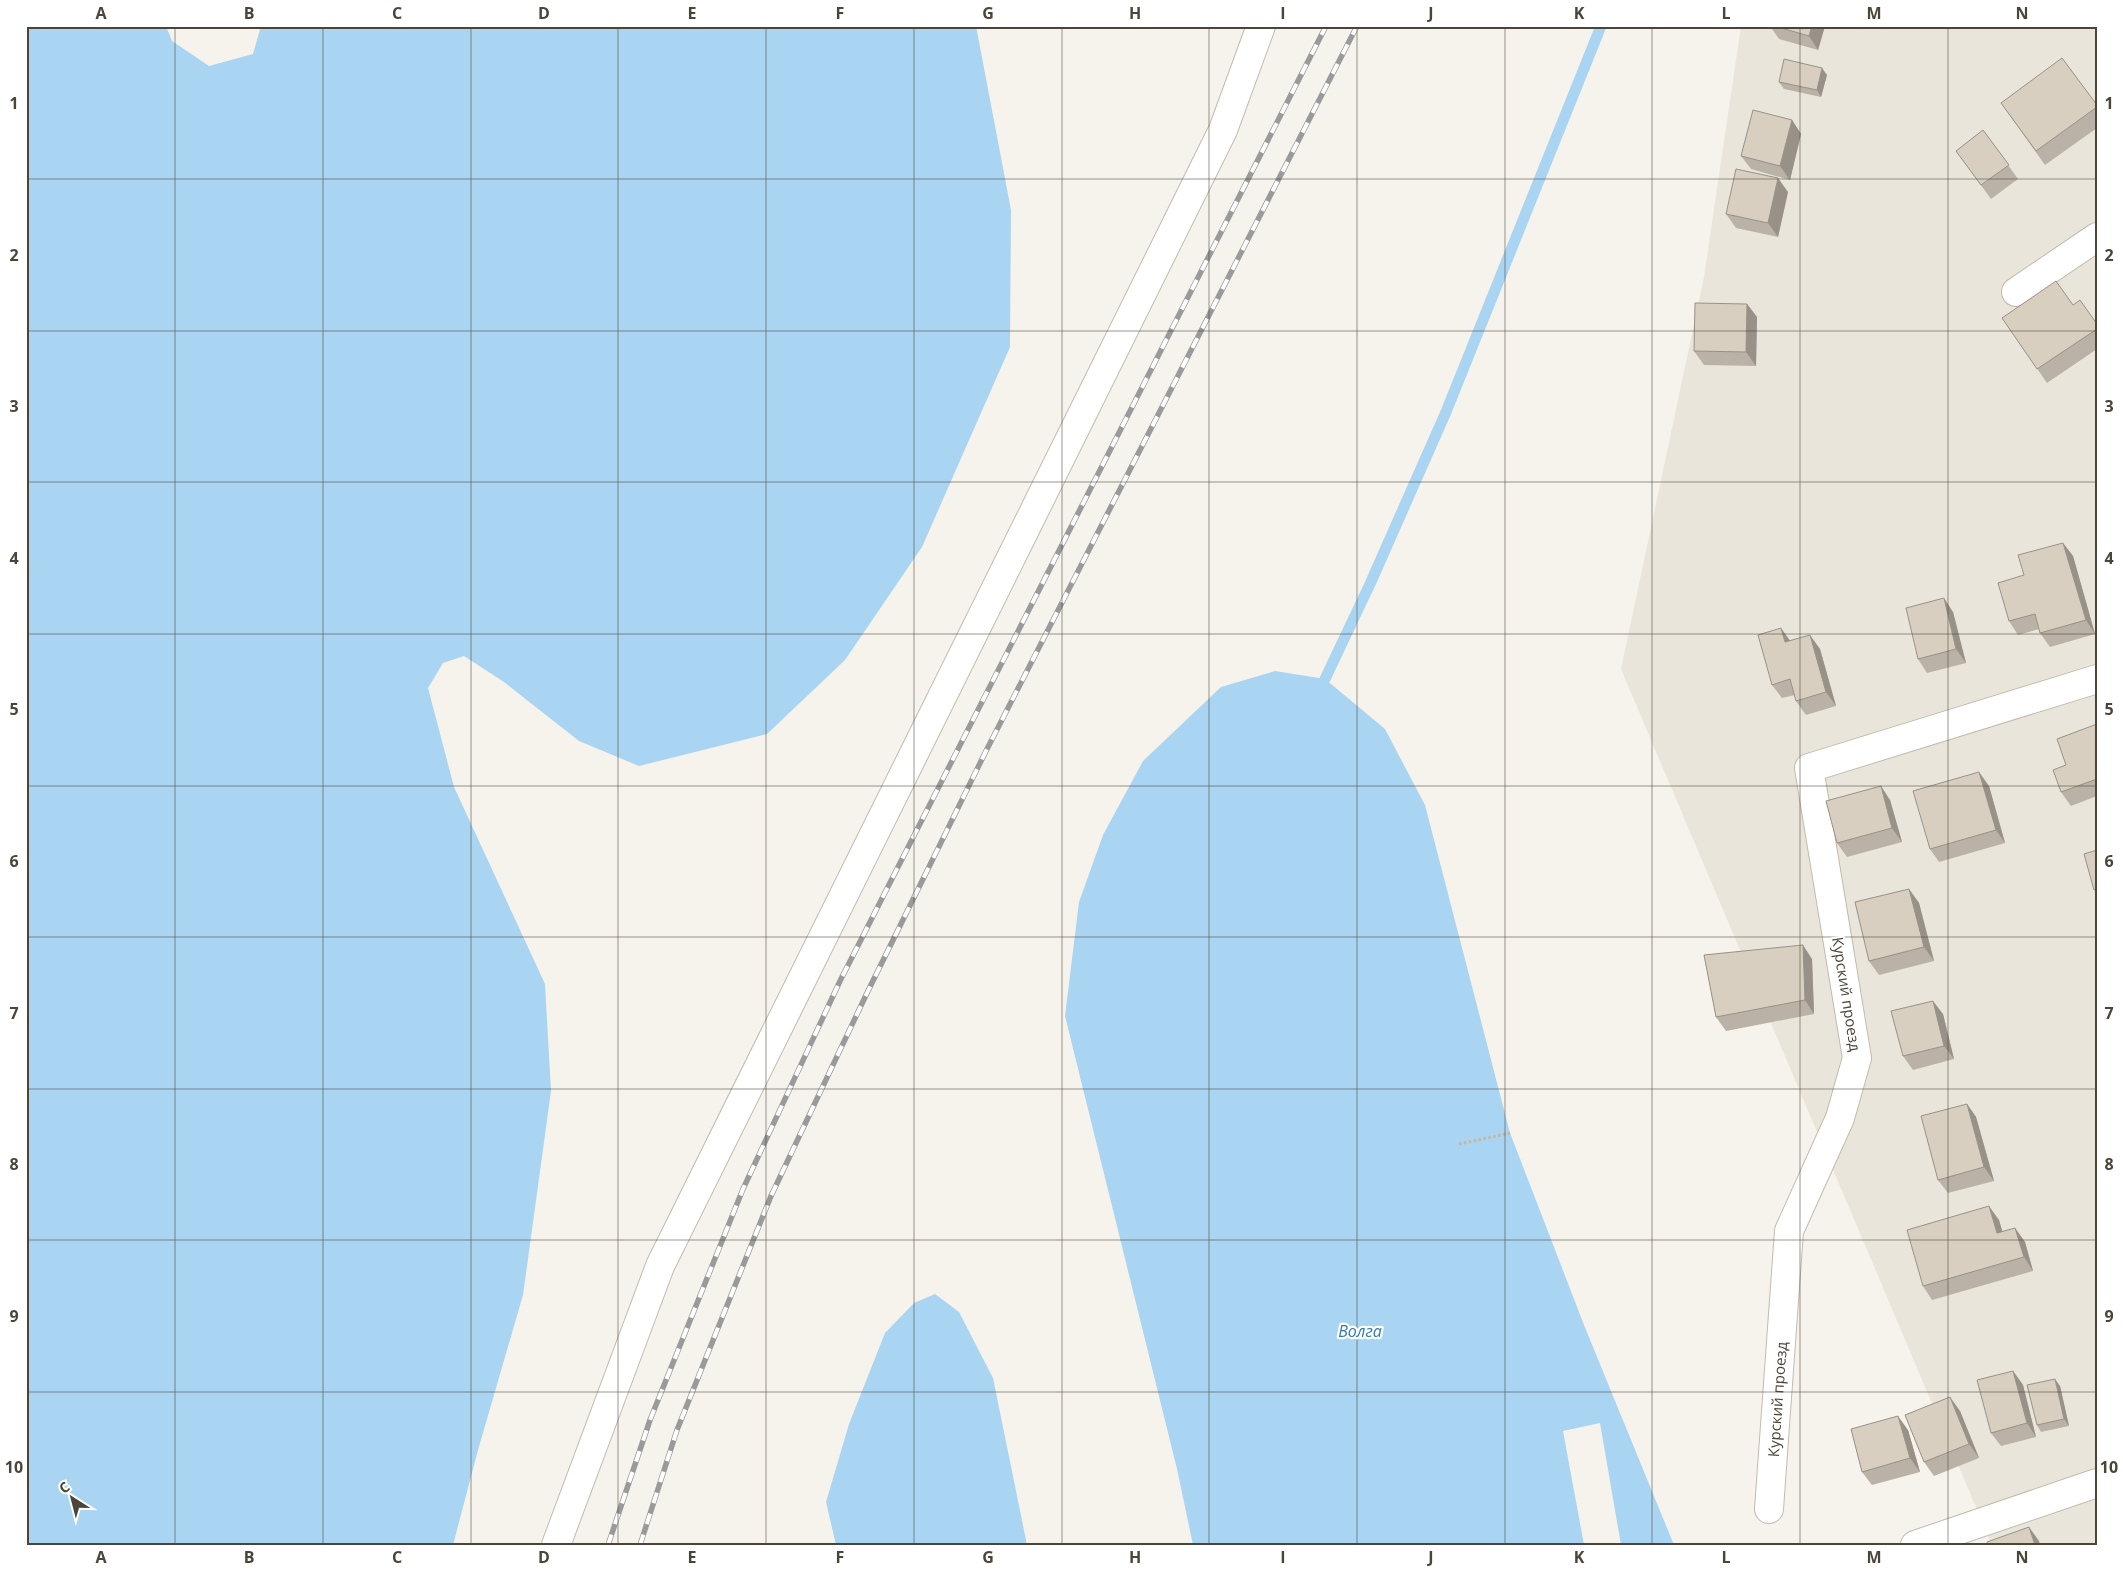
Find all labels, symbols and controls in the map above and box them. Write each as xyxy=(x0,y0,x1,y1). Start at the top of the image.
text: A xyxy=(95,2,107,24)
text: B xyxy=(244,2,254,24)
text: C xyxy=(392,2,402,24)
text: D xyxy=(538,2,550,24)
text: E xyxy=(688,2,697,24)
text: F xyxy=(836,2,844,24)
text: G xyxy=(982,2,994,24)
text: H xyxy=(1129,2,1141,24)
text: I xyxy=(1280,2,1286,24)
text: J xyxy=(1426,2,1434,24)
text: K xyxy=(1574,2,1585,24)
text: L xyxy=(1721,2,1731,24)
text: M xyxy=(1866,2,1882,24)
text: N xyxy=(2015,2,2029,24)
text: 1 xyxy=(9,92,19,114)
text: 1 xyxy=(2104,92,2114,114)
text: 2 xyxy=(9,244,19,266)
text: 2 xyxy=(2104,244,2114,266)
text: 3 xyxy=(9,395,19,417)
text: 3 xyxy=(2104,395,2114,417)
text: 4 xyxy=(9,547,19,569)
text: 4 xyxy=(2104,547,2114,569)
text: 5 xyxy=(9,698,19,720)
text: 5 xyxy=(2104,698,2114,720)
text: 6 xyxy=(9,850,19,872)
text: 6 xyxy=(2104,850,2114,872)
street label: Курский проезд xyxy=(1828,935,1866,1053)
text: 7 xyxy=(9,1002,19,1024)
text: 7 xyxy=(2104,1002,2114,1024)
text: 8 xyxy=(9,1153,19,1175)
text: 8 xyxy=(2104,1153,2114,1175)
text: 9 xyxy=(9,1305,19,1327)
text: 9 xyxy=(2104,1305,2114,1327)
water label: Волга xyxy=(1338,1320,1382,1342)
street label: Курский проезд xyxy=(1763,1341,1791,1458)
text: 10 xyxy=(5,1456,23,1478)
text: 10 xyxy=(2100,1456,2118,1478)
north arrow xyxy=(48,1474,98,1524)
text: С xyxy=(55,1477,73,1497)
text: A xyxy=(95,1546,107,1568)
text: B xyxy=(244,1546,254,1568)
text: C xyxy=(392,1546,402,1568)
text: D xyxy=(538,1546,550,1568)
text: E xyxy=(688,1546,697,1568)
text: F xyxy=(836,1546,844,1568)
text: G xyxy=(982,1546,994,1568)
text: H xyxy=(1129,1546,1141,1568)
text: I xyxy=(1280,1546,1286,1568)
text: J xyxy=(1426,1546,1434,1568)
text: K xyxy=(1574,1546,1585,1568)
text: L xyxy=(1721,1546,1731,1568)
text: M xyxy=(1866,1546,1882,1568)
text: N xyxy=(2015,1546,2029,1568)

